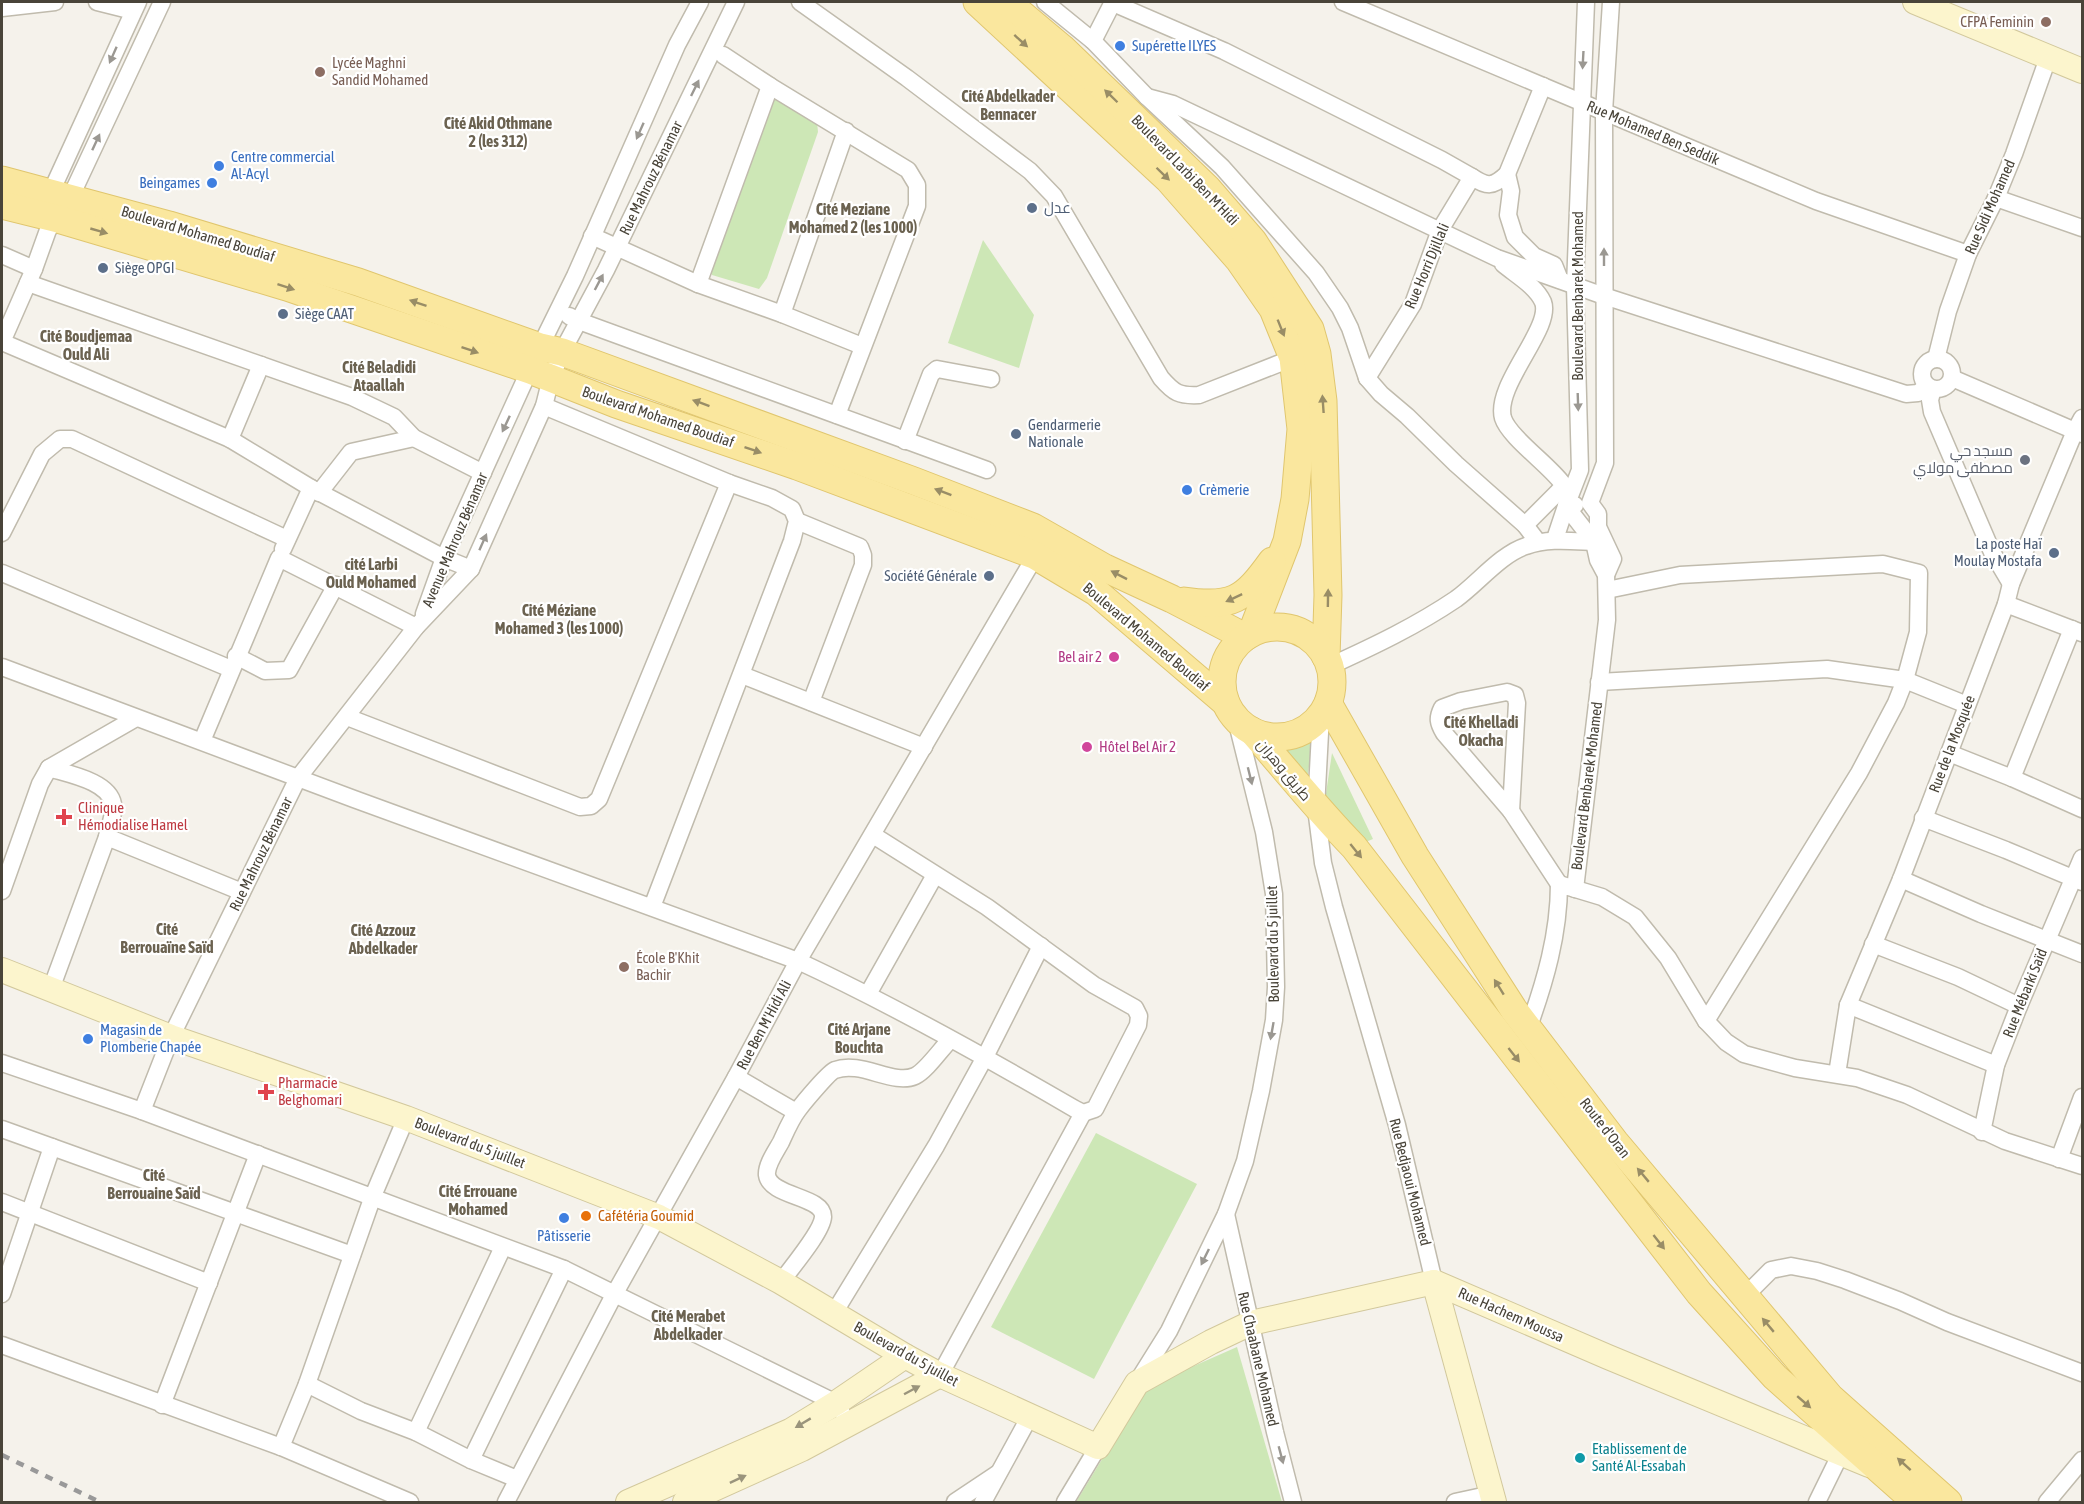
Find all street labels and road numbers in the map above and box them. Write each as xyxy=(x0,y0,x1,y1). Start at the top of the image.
street label: Rue Mohamed Ben Seddik xyxy=(1584,97,1722,168)
street label: Boulevard Larbi Ben M'Hidi xyxy=(1128,111,1242,228)
street label: Rue Mahrouz Bénamar xyxy=(616,118,686,237)
street label: Rue Sidi Mohamed xyxy=(1961,157,2018,257)
street label: Boulevard Mohamed Boudiaf xyxy=(119,202,277,265)
street label: Boulevard Benbarek Mohamed xyxy=(1569,211,1586,381)
street label: Rue Horri Djillali xyxy=(1401,220,1452,311)
street label: Boulevard Mohamed Boudiaf xyxy=(580,383,736,451)
street label: Avenue Mahrouz Bénamar xyxy=(419,469,491,610)
street label: Boulevard Mohamed Boudiaf xyxy=(1080,579,1213,694)
street label: Rue de la Mosquée xyxy=(1925,693,1978,795)
street label: Boulevard Benbarek Mohamed xyxy=(1568,701,1605,871)
street label: طريق وهران xyxy=(1252,735,1315,805)
street label: Rue Mahrouz Bénamar xyxy=(226,794,296,913)
street label: Boulevard du 5 juillet xyxy=(1263,885,1282,1003)
street label: Rue Mébarki Saïd xyxy=(1999,946,2050,1040)
street label: Rue Ben M'Hidi Ali xyxy=(733,977,794,1072)
street label: Route d'Oran xyxy=(1577,1094,1634,1161)
street label: Boulevard du 5 juillet xyxy=(412,1114,528,1171)
street label: Rue Bedjaoui Mohamed xyxy=(1386,1116,1435,1247)
street label: Rue Hachem Moussa xyxy=(1456,1284,1567,1345)
street label: Rue Chaabane Mohamed xyxy=(1235,1290,1282,1428)
street label: Boulevard du 5 juillet xyxy=(851,1318,962,1389)

